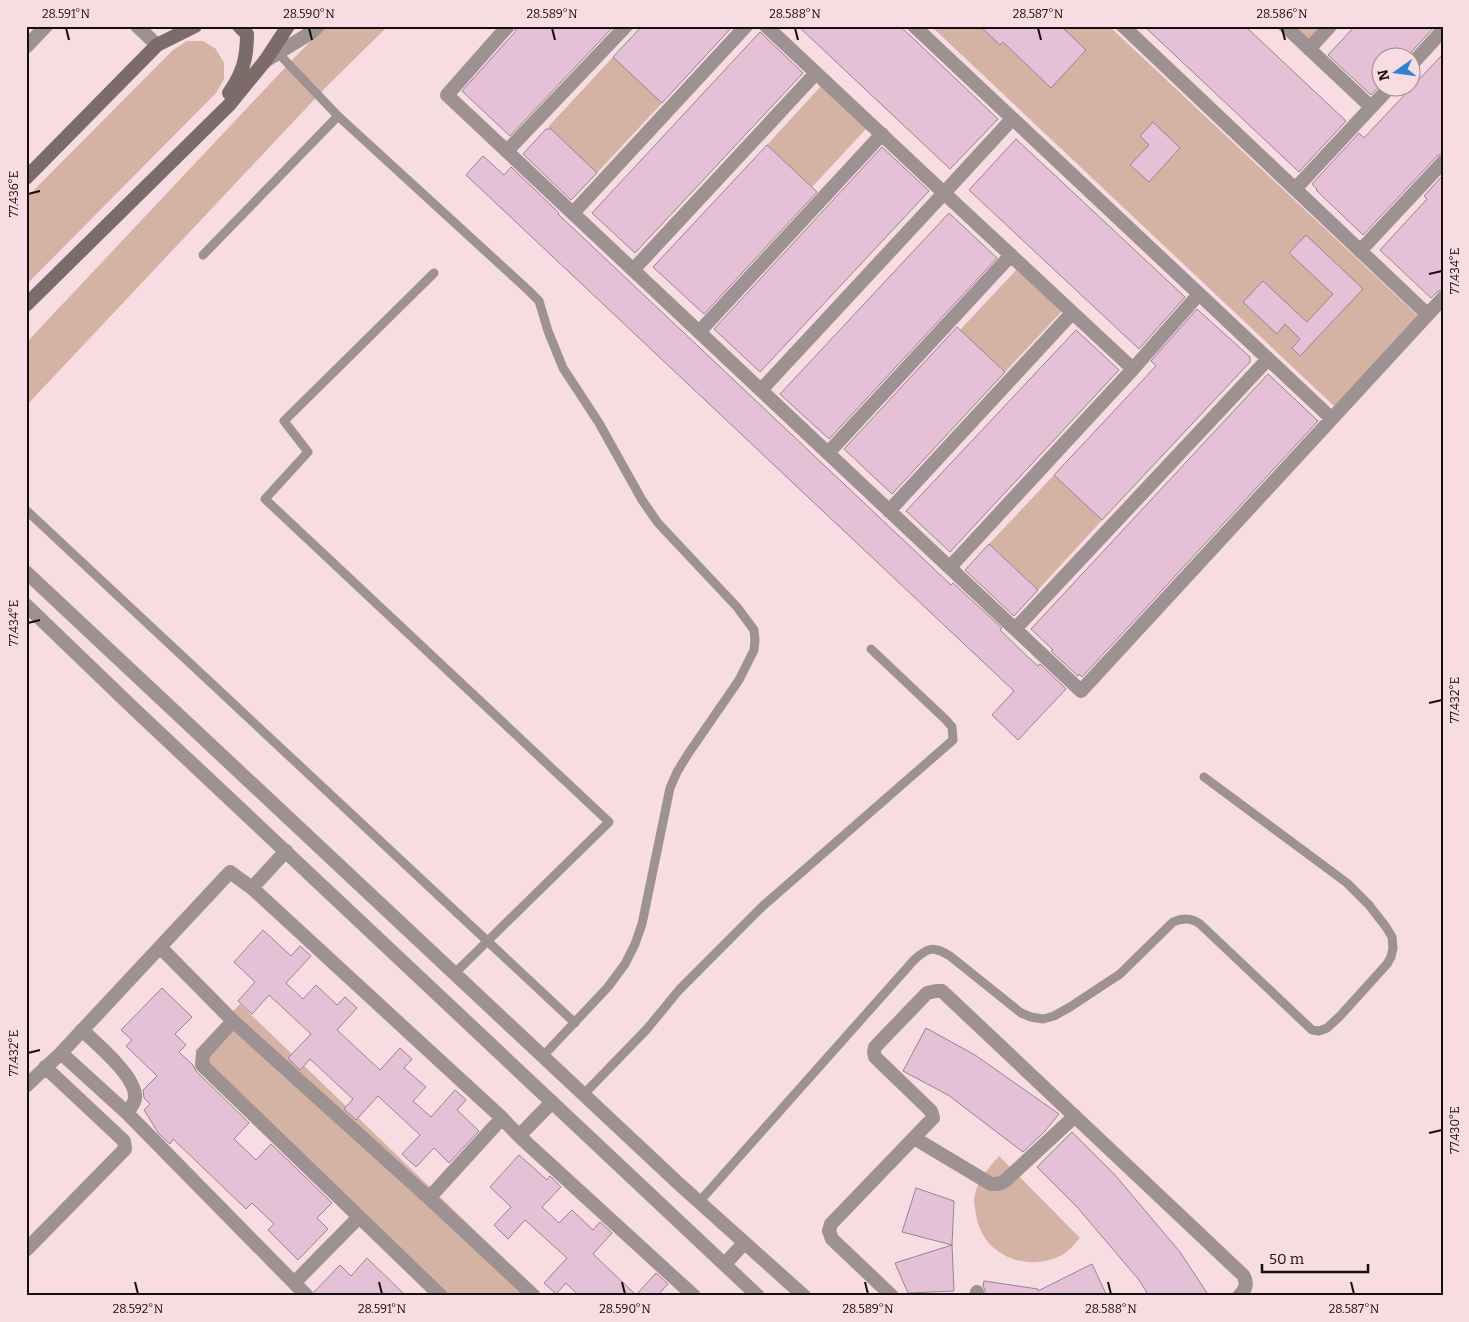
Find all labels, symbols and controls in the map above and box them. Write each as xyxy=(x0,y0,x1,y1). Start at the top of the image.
text: 28.591°N xyxy=(42,7,91,21)
text: 28.590°N xyxy=(283,7,335,21)
text: 28.589°N xyxy=(526,7,578,21)
text: 28.588°N xyxy=(769,7,821,21)
text: 28.587°N xyxy=(1013,7,1064,21)
text: 28.586°N xyxy=(1257,7,1308,21)
north arrow xyxy=(1372,48,1422,98)
text: N xyxy=(1374,68,1393,82)
text: 77.436°E xyxy=(7,171,21,217)
text: 77.434°E xyxy=(1448,248,1462,294)
text: 77.434°E xyxy=(7,600,21,646)
text: 77.432°E xyxy=(1448,677,1462,723)
text: 77.432°E xyxy=(7,1030,21,1076)
text: 77.430°E xyxy=(1448,1106,1462,1154)
scale bar xyxy=(1262,1242,1368,1274)
text: 50 m xyxy=(1269,1250,1305,1268)
text: 28.592°N xyxy=(113,1302,164,1316)
text: 28.591°N xyxy=(358,1302,407,1316)
text: 28.590°N xyxy=(599,1302,651,1316)
text: 28.589°N xyxy=(842,1302,894,1316)
text: 28.588°N xyxy=(1085,1302,1137,1316)
text: 28.587°N xyxy=(1329,1302,1380,1316)

